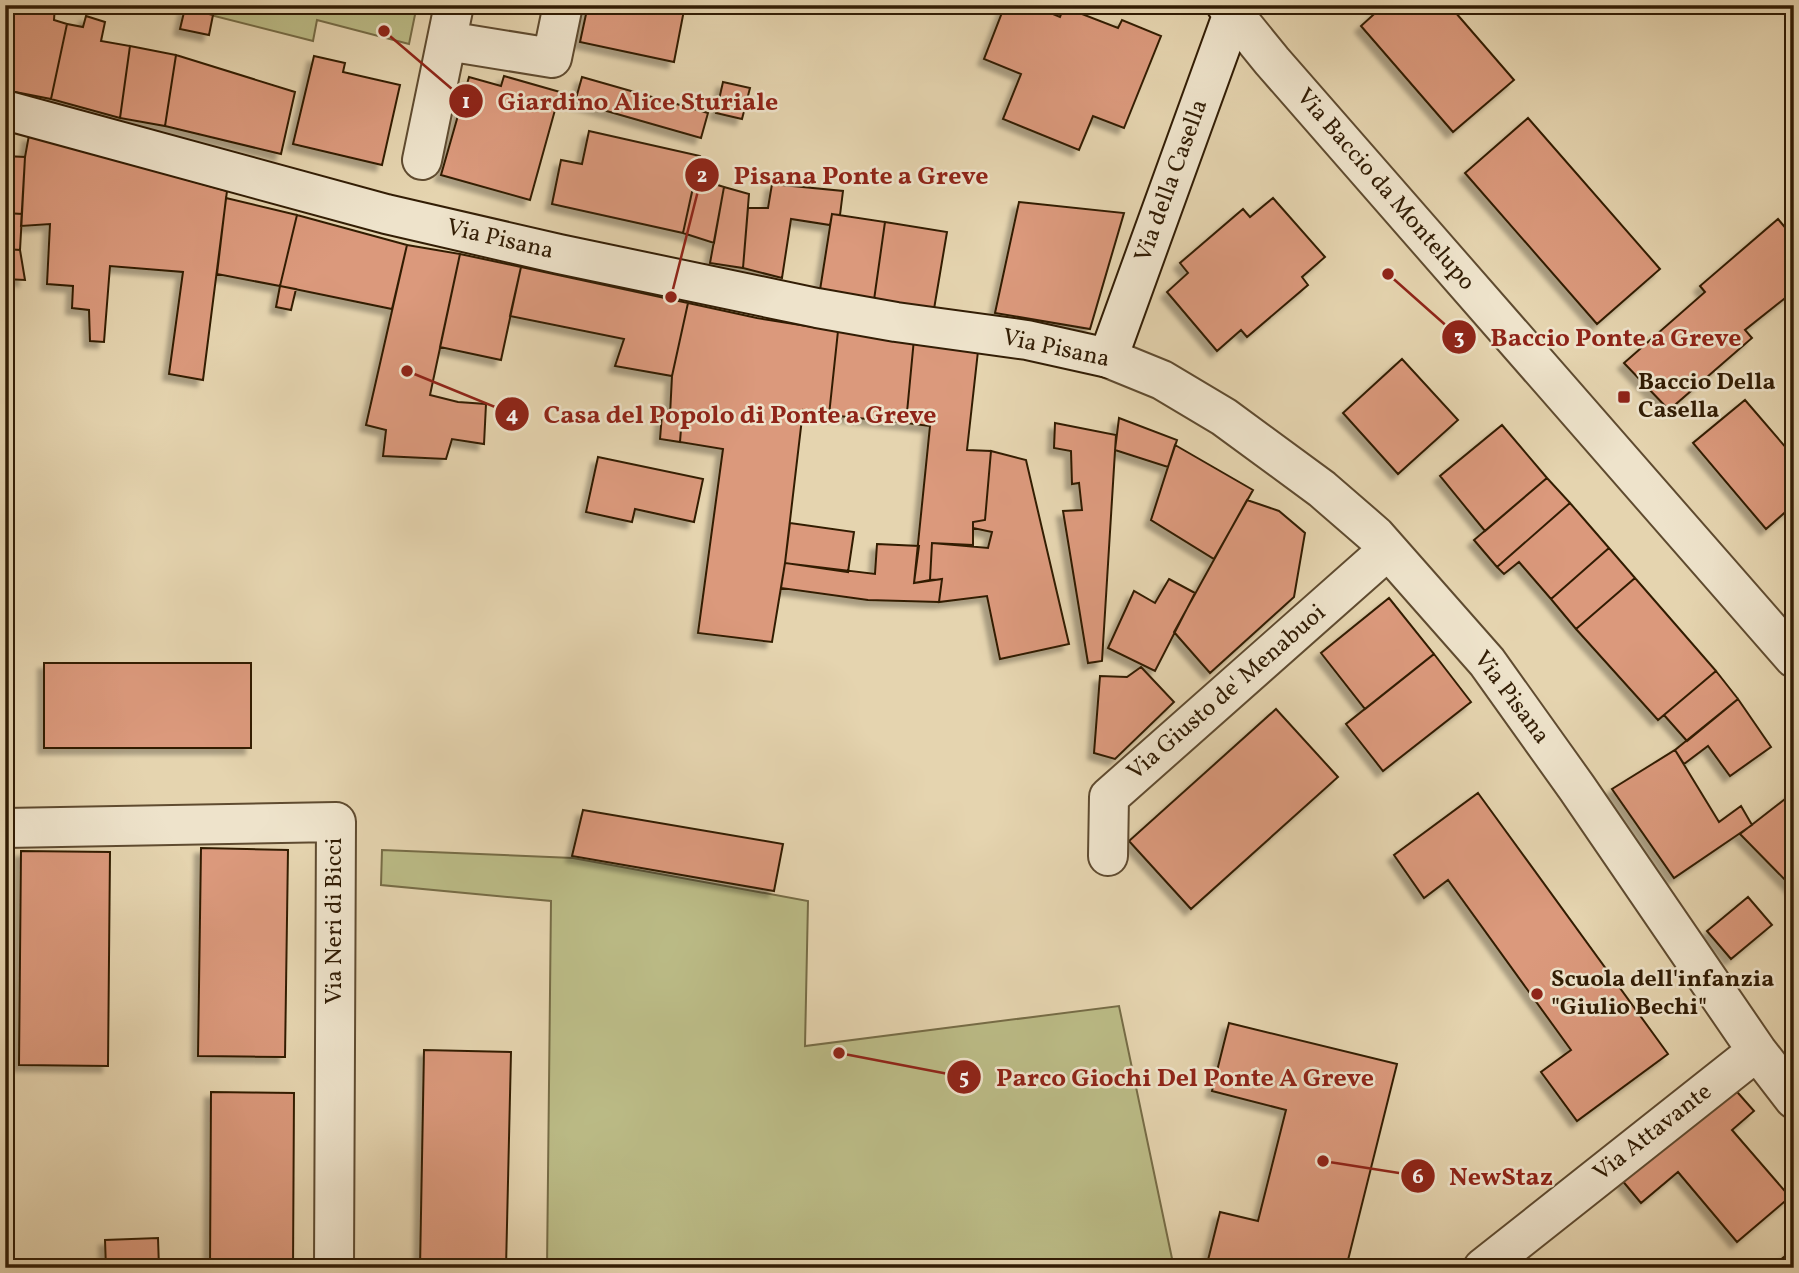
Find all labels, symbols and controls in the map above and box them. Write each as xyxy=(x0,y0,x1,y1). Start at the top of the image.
callout: Giardino Alice Sturiale xyxy=(449,78,793,125)
street label: Via Baccio da Montelupo xyxy=(1287,81,1483,299)
text: Giardino Alice Sturiale xyxy=(498,85,778,121)
text: 1 xyxy=(462,88,470,117)
street label: Via della Casella xyxy=(1127,95,1217,267)
callout: Pisana Ponte a Greve xyxy=(684,151,1002,198)
text: Pisana Ponte a Greve xyxy=(733,159,989,195)
text: 2 xyxy=(697,162,707,191)
street label: Via Pisana xyxy=(443,211,557,269)
callout: Baccio Ponte a Greve xyxy=(1442,313,1756,360)
street label: Via Pisana xyxy=(999,321,1113,377)
text: Baccio Ponte a Greve xyxy=(1490,321,1742,357)
text: 3 xyxy=(1454,324,1464,353)
place label: Baccio Della Casella xyxy=(1638,366,1776,428)
marker: Baccio Della Casella xyxy=(1616,389,1632,405)
callout: Casa del Popolo di Ponte a Greve xyxy=(494,390,950,437)
text: Casa del Popolo di Ponte a Greve xyxy=(543,398,937,434)
text: 4 xyxy=(506,401,519,430)
street label: Via Giusto de' Menabuoi xyxy=(1120,597,1334,789)
street label: Via Pisana xyxy=(1465,644,1557,752)
street label: Via Neri di Bicci xyxy=(318,838,352,1004)
place label: Scuola dell'infanzia "Giulio Bechi" xyxy=(1551,963,1774,1025)
marker: Scuola dell'infanzia "Giulio Bechi" xyxy=(1529,986,1545,1002)
callout: Parco Giochi Del Ponte A Greve xyxy=(947,1053,1388,1100)
text: Parco Giochi Del Ponte A Greve xyxy=(996,1061,1374,1097)
text: 5 xyxy=(959,1064,969,1093)
street label: Via Attavante xyxy=(1587,1076,1719,1190)
callout: NewStaz xyxy=(1400,1153,1567,1200)
text: NewStaz xyxy=(1449,1160,1553,1196)
text: 6 xyxy=(1412,1163,1424,1192)

